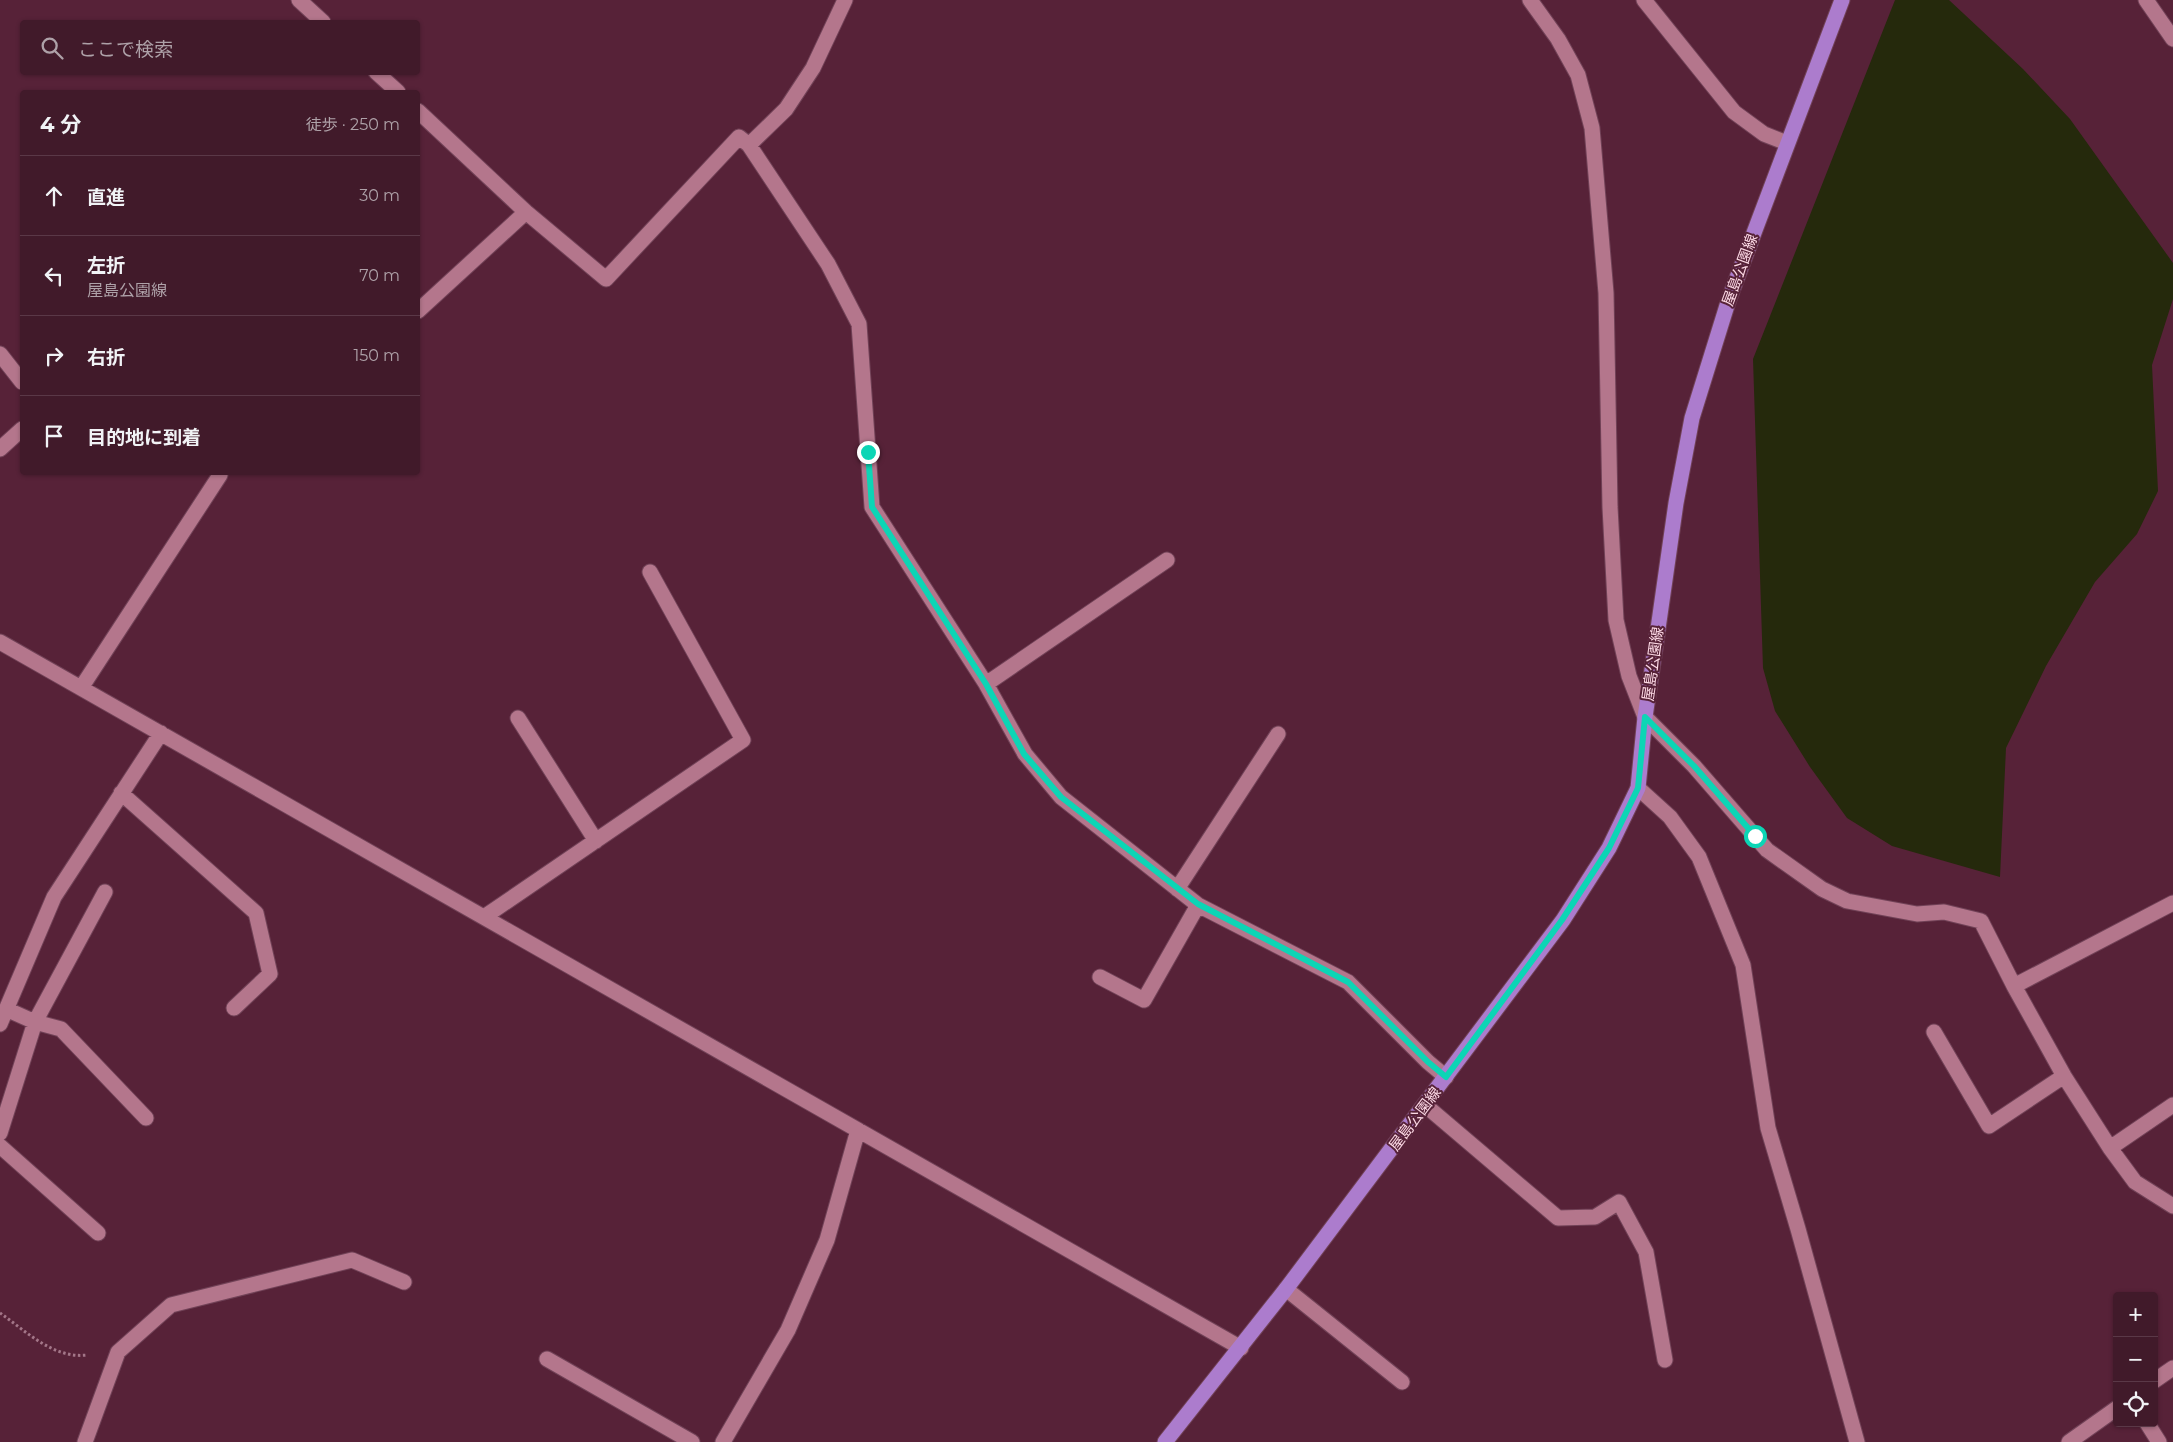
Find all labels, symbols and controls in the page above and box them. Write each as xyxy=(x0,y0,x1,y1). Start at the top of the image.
search box xyxy=(20,20,420,75)
icon: search xyxy=(38,34,66,62)
text: ここで検索 xyxy=(78,38,173,61)
text: 4 分 xyxy=(40,112,81,137)
text: 徒歩 · 250 m xyxy=(306,115,400,134)
icon: ahead xyxy=(40,182,68,210)
text: 直進 xyxy=(87,186,125,209)
text: 30 m xyxy=(359,186,400,205)
street label: 屋島公園線 xyxy=(1718,231,1761,308)
text: 左折 xyxy=(87,254,125,277)
icon: left xyxy=(40,262,68,290)
text: 70 m xyxy=(359,266,400,285)
text: 屋島公園線 xyxy=(87,281,167,300)
icon: right xyxy=(40,342,68,370)
text: 右折 xyxy=(87,346,125,369)
text: 150 m xyxy=(353,346,400,365)
icon: arrive xyxy=(40,422,68,450)
text: 目的地に到着 xyxy=(87,426,201,449)
route end xyxy=(857,441,880,464)
street label: 屋島公園線 xyxy=(1638,625,1667,702)
route start xyxy=(1744,825,1767,848)
street label: 屋島公園線 xyxy=(1384,1083,1445,1154)
map controls xyxy=(2113,1292,2158,1427)
button: + xyxy=(2113,1292,2158,1337)
button: − xyxy=(2113,1337,2158,1382)
button: locate xyxy=(2113,1382,2158,1427)

